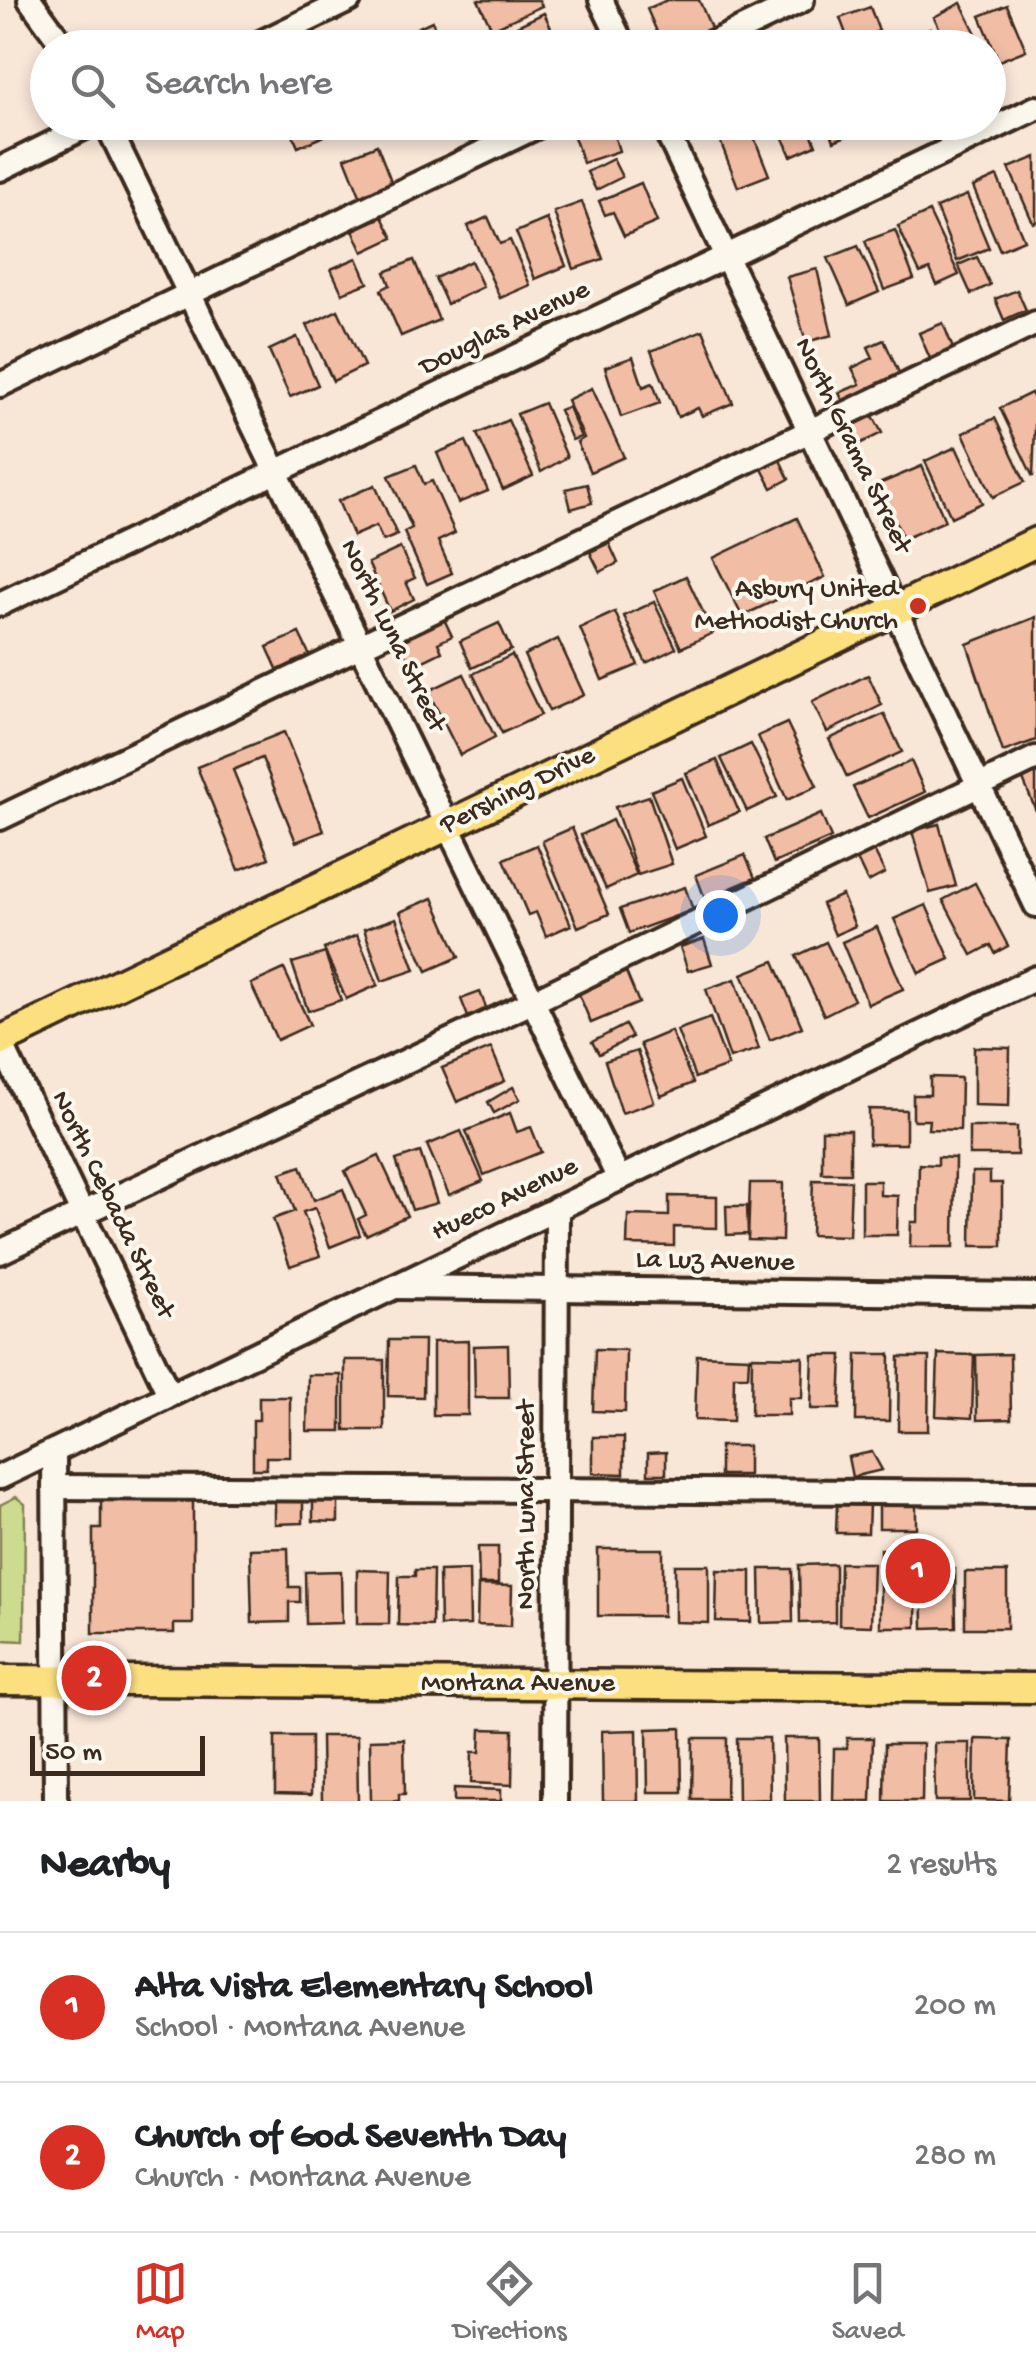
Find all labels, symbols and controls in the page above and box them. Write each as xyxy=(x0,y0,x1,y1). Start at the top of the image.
search box xyxy=(30,30,1006,140)
icon: search xyxy=(65,58,120,113)
text: Search here xyxy=(145,63,332,107)
street label: Douglas Avenue xyxy=(413,273,596,385)
street label: North Grama Street xyxy=(786,333,920,561)
street label: North Luna Street xyxy=(331,535,454,740)
place label: Asbury United Methodist Church xyxy=(694,574,901,639)
marker: Asbury United Methodist Church xyxy=(907,595,929,617)
street label: Pershing Drive xyxy=(434,739,601,843)
your location xyxy=(695,890,746,941)
street label: North Cebada Street xyxy=(43,1086,183,1326)
street label: Hueco Avenue xyxy=(427,1150,584,1250)
street label: La Luz Avenue xyxy=(635,1244,795,1280)
street label: North Luna Street xyxy=(511,1398,544,1610)
pin: 1 xyxy=(886,1534,950,1608)
pin: 2 xyxy=(62,1640,126,1716)
street label: Montana Avenue xyxy=(421,1668,616,1701)
scale bar xyxy=(30,1731,205,1776)
text: 50 m xyxy=(45,1737,102,1770)
text: Nearby xyxy=(40,1842,170,1891)
text: 2 results xyxy=(886,1847,996,1885)
text: Alta Vista Elementary School xyxy=(135,1966,593,2010)
text: 1 xyxy=(66,1988,79,2026)
text: 200 m xyxy=(914,1988,996,2026)
text: School · Montana Avenue xyxy=(135,2010,465,2048)
text: Church of God Seventh Day xyxy=(135,2116,566,2160)
text: 2 xyxy=(65,2138,80,2176)
text: 280 m xyxy=(914,2138,996,2176)
text: Church · Montana Avenue xyxy=(135,2160,471,2198)
tab: Map xyxy=(133,2256,188,2349)
tab: Directions xyxy=(453,2256,567,2349)
tab: Saved xyxy=(832,2256,903,2349)

